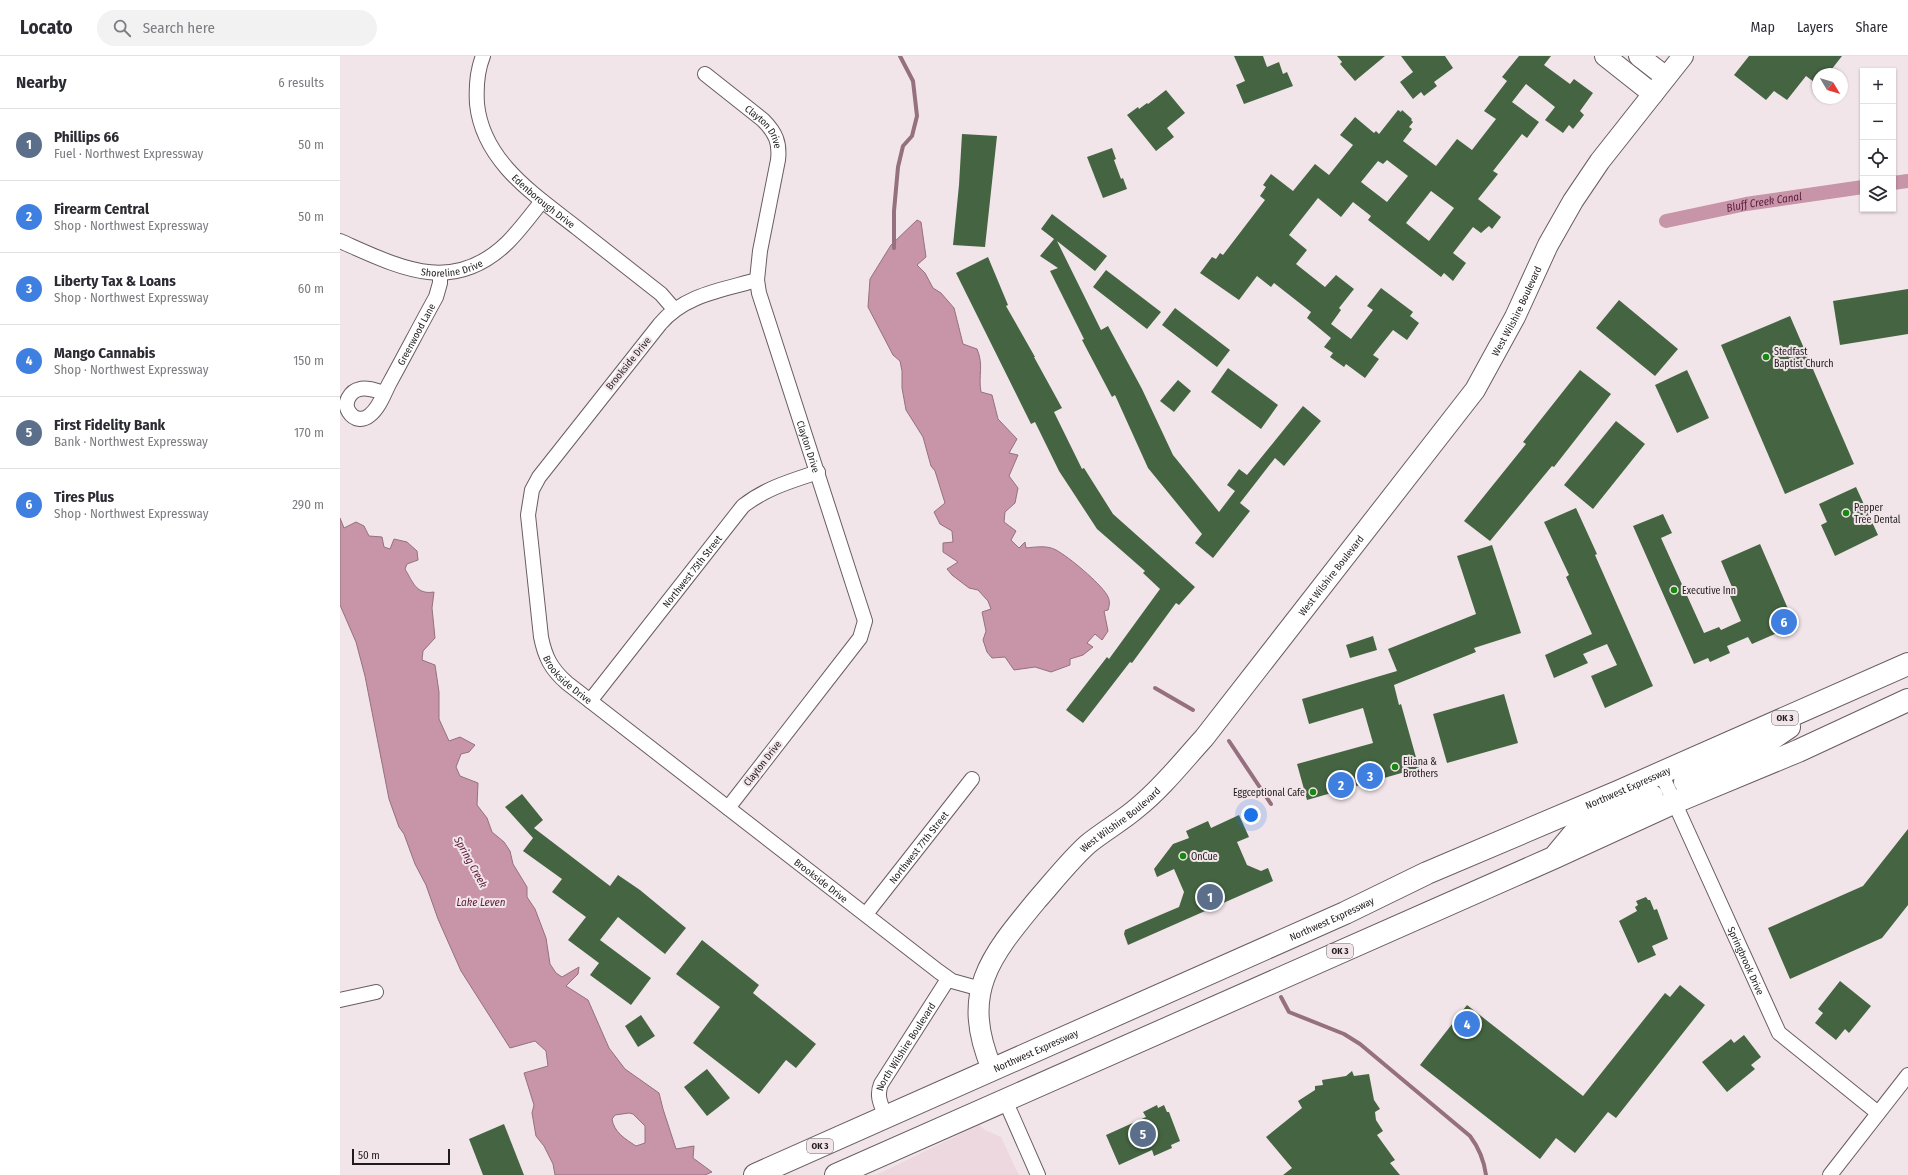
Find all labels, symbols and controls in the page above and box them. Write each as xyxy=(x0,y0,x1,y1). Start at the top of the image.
search box xyxy=(97,10,377,46)
text: Locato xyxy=(20,16,73,39)
icon: search xyxy=(111,17,133,39)
text: Search here xyxy=(143,19,215,37)
text: Map xyxy=(1751,19,1775,36)
text: Layers xyxy=(1797,19,1833,36)
text: Share xyxy=(1855,19,1888,36)
north arrow xyxy=(1812,68,1848,104)
map controls xyxy=(1860,68,1896,212)
button: + xyxy=(1860,68,1896,104)
text: Nearby xyxy=(16,72,67,93)
text: 6 results xyxy=(278,75,324,90)
street label: Clayton Drive xyxy=(742,103,783,149)
button: − xyxy=(1860,104,1896,140)
text: Phillips 66 xyxy=(54,128,119,146)
text: 1 xyxy=(26,137,32,152)
text: 50 m xyxy=(298,137,324,152)
button: locate xyxy=(1860,140,1896,176)
text: Fuel · Northwest Expressway xyxy=(54,146,203,161)
street label: Edenborough Drive xyxy=(509,172,577,231)
button: layers xyxy=(1860,176,1896,212)
water label: Bluff Creek Canal xyxy=(1725,190,1803,215)
text: Firearm Central xyxy=(54,200,149,218)
text: 2 xyxy=(26,209,32,224)
text: 50 m xyxy=(298,209,324,224)
text: Shop · Northwest Expressway xyxy=(54,218,209,233)
street label: Shoreline Drive xyxy=(420,257,485,280)
street label: West Wilshire Boulevard xyxy=(1490,265,1544,359)
text: Liberty Tax & Loans xyxy=(54,272,176,290)
text: 3 xyxy=(26,281,32,296)
text: 60 m xyxy=(298,281,324,296)
text: Shop · Northwest Expressway xyxy=(54,290,209,305)
street label: Greenwood Lane xyxy=(395,302,438,368)
street label: Brookside Drive xyxy=(604,335,654,392)
text: Mango Cannabis xyxy=(54,344,155,362)
place label: Stedfast Baptist Church xyxy=(1774,346,1834,370)
marker: Stedfast Baptist Church xyxy=(1761,352,1771,362)
text: 4 xyxy=(26,353,32,368)
text: 150 m xyxy=(293,353,324,368)
text: Shop · Northwest Expressway xyxy=(54,362,209,377)
text: First Fidelity Bank xyxy=(54,416,165,434)
street label: Clayton Drive xyxy=(794,419,822,474)
text: 5 xyxy=(26,425,32,440)
text: 170 m xyxy=(294,425,324,440)
text: Bank · Northwest Expressway xyxy=(54,434,208,449)
text: Tires Plus xyxy=(54,488,114,506)
text: 6 xyxy=(26,497,32,512)
text: 290 m xyxy=(292,497,324,512)
place label: Pepper Tree Dental xyxy=(1854,502,1901,526)
text: Shop · Northwest Expressway xyxy=(54,506,209,521)
marker: Pepper Tree Dental xyxy=(1841,508,1851,518)
street label: Northwest 75th Street xyxy=(660,533,725,610)
street label: West Wilshire Boulevard xyxy=(1296,533,1367,619)
marker: Executive Inn xyxy=(1669,585,1679,595)
place label: Executive Inn xyxy=(1682,585,1736,597)
pin: 6 xyxy=(1771,607,1797,637)
street label: Brookside Drive xyxy=(540,654,594,707)
road number: OK 3 xyxy=(1772,711,1798,725)
street label: Clayton Drive xyxy=(741,739,784,789)
place label: Eliana & Brothers xyxy=(1403,756,1438,780)
pin: 3 xyxy=(1357,761,1383,791)
marker: Eliana & Brothers xyxy=(1390,762,1400,772)
street label: Northwest Expressway xyxy=(1584,764,1673,812)
pin: 2 xyxy=(1328,770,1354,800)
street label: West Wilshire Boulevard xyxy=(1078,785,1163,855)
place label: Eggceptional Cafe xyxy=(1233,787,1305,799)
marker: Eggceptional Cafe xyxy=(1308,787,1318,797)
your location xyxy=(1241,805,1261,825)
street label: Northwest 77th Street xyxy=(887,809,952,886)
water label: Spring Creek xyxy=(451,834,490,891)
marker: OnCue xyxy=(1178,851,1188,861)
place label: OnCue xyxy=(1191,851,1218,863)
street label: Brookside Drive xyxy=(791,857,850,906)
pin: 1 xyxy=(1197,882,1223,912)
street label: Northwest Expressway xyxy=(1288,895,1377,944)
water label: Lake Leven xyxy=(456,896,506,909)
street label: Springbrook Drive xyxy=(1725,925,1766,997)
road number: OK 3 xyxy=(1327,944,1353,958)
street label: North Wilshire Boulevard xyxy=(874,1001,938,1092)
pin: 4 xyxy=(1454,1009,1480,1039)
street label: Northwest Expressway xyxy=(992,1027,1081,1075)
pin: 5 xyxy=(1130,1119,1156,1149)
road number: OK 3 xyxy=(807,1139,833,1153)
scale bar xyxy=(352,1147,450,1166)
text: 50 m xyxy=(358,1149,380,1162)

